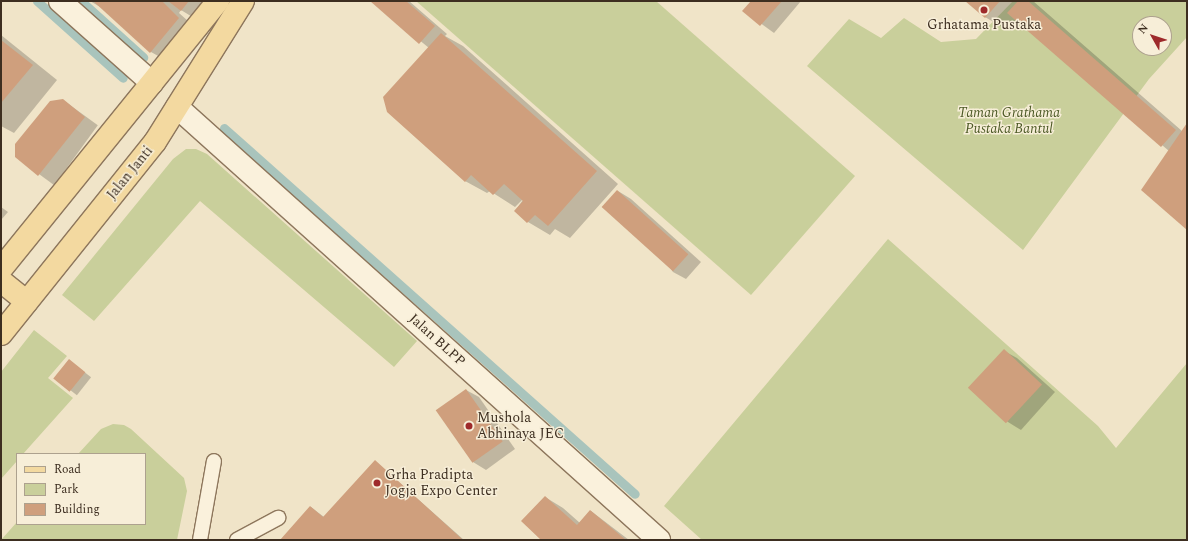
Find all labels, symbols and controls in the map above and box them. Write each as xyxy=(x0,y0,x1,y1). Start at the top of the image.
marker: Grhatama Pustaka xyxy=(979,5,989,15)
north arrow xyxy=(1132,16,1172,56)
place label: Grhatama Pustaka xyxy=(927,17,1041,33)
text: N xyxy=(1134,20,1152,38)
park label: Taman Grathama Pustaka Bantul xyxy=(958,105,1060,138)
street label: Jalan Janti xyxy=(103,143,157,203)
street label: Jalan BLPP xyxy=(405,310,469,370)
place label: Mushola Abhinaya JEC xyxy=(477,410,564,442)
marker: Mushola Abhinaya JEC xyxy=(464,421,474,431)
legend xyxy=(16,453,146,525)
text: Road xyxy=(54,460,81,479)
place label: Grha Pradipta Jogja Expo Center xyxy=(385,467,498,500)
marker: Grha Pradipta Jogja Expo Center xyxy=(372,478,382,488)
text: Park xyxy=(54,480,79,499)
text: Building xyxy=(54,500,100,519)

